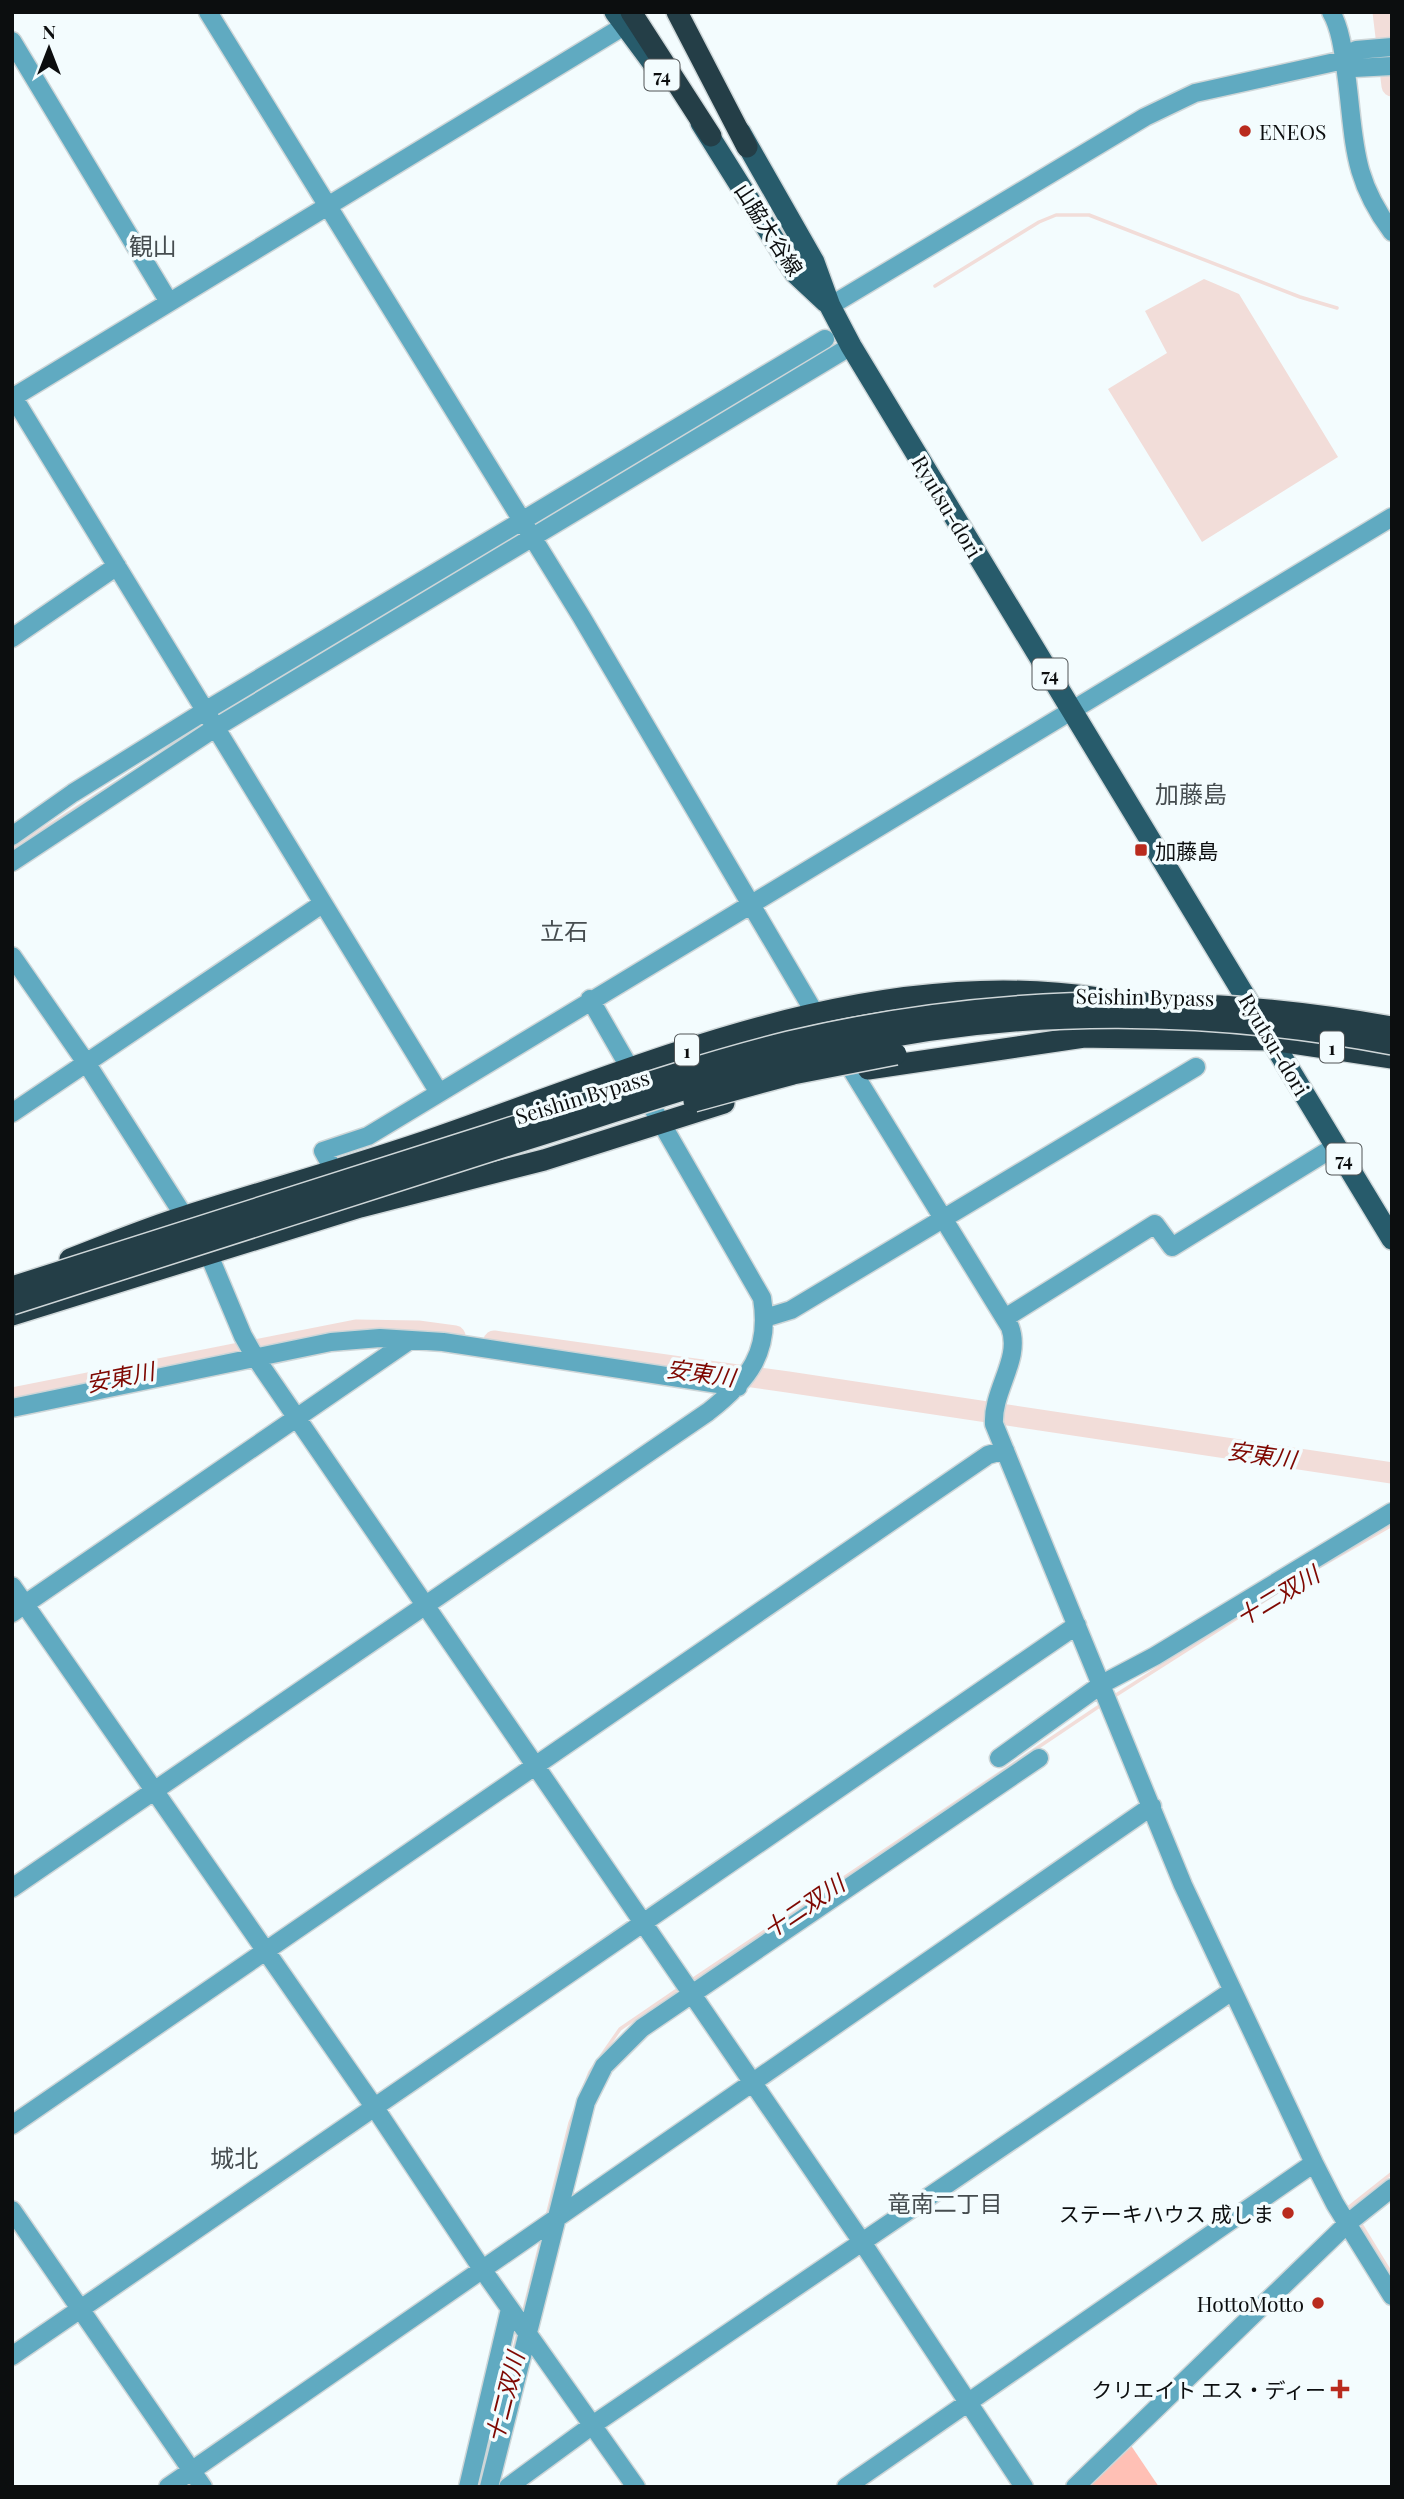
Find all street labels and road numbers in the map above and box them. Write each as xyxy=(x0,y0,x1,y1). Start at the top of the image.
road number: 74 xyxy=(644,60,680,90)
street label: 山脇大谷線 xyxy=(730,177,810,281)
street label: Ryutsu-dori xyxy=(907,450,989,562)
road number: 74 xyxy=(1032,659,1068,690)
street label: Seishin Bypass xyxy=(1075,981,1215,1011)
street label: Ryutsu-dori xyxy=(1234,988,1316,1100)
road number: 1 xyxy=(1320,1032,1344,1063)
road number: 1 xyxy=(675,1034,699,1066)
street label: Seishin Bypass xyxy=(512,1062,652,1130)
road number: 74 xyxy=(1326,1144,1362,1175)

